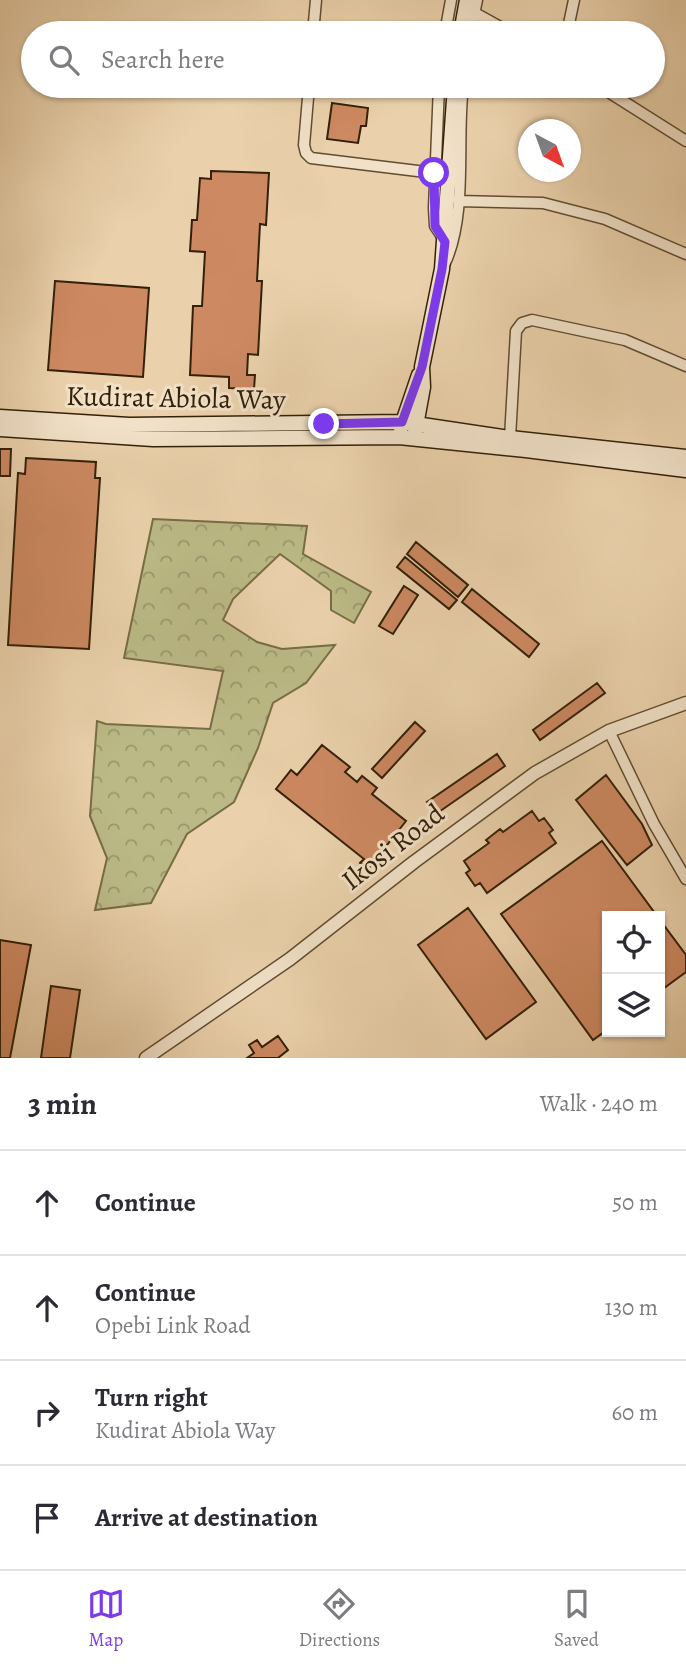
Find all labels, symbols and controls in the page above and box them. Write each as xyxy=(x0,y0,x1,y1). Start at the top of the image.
search box xyxy=(21,21,665,98)
icon: search xyxy=(45,41,83,79)
text: Search here xyxy=(101,42,225,77)
north arrow xyxy=(518,119,581,182)
route start xyxy=(418,157,449,188)
street label: Kudirat Abiola Way xyxy=(66,377,287,419)
route end xyxy=(308,408,339,439)
street label: Ikosi Road xyxy=(334,794,453,899)
map controls xyxy=(602,911,665,1037)
button: locate xyxy=(602,911,665,974)
button: layers xyxy=(602,974,665,1037)
text: 3 min xyxy=(28,1084,97,1124)
text: Walk · 240 m xyxy=(540,1088,658,1119)
icon: ahead xyxy=(28,1184,66,1222)
text: Continue xyxy=(95,1185,196,1220)
text: 50 m xyxy=(612,1187,658,1218)
text: Continue xyxy=(95,1275,196,1310)
icon: ahead xyxy=(28,1289,66,1327)
text: 130 m xyxy=(605,1292,658,1323)
text: Opebi Link Road xyxy=(95,1310,251,1341)
text: Turn right xyxy=(95,1380,208,1415)
icon: right xyxy=(28,1394,66,1432)
text: 60 m xyxy=(611,1397,658,1428)
text: Kudirat Abiola Way xyxy=(95,1415,275,1446)
icon: arrive xyxy=(28,1499,66,1537)
text: Arrive at destination xyxy=(95,1500,318,1535)
tab: Map xyxy=(87,1585,125,1653)
tab: Directions xyxy=(299,1585,380,1653)
tab: Saved xyxy=(554,1585,599,1653)

